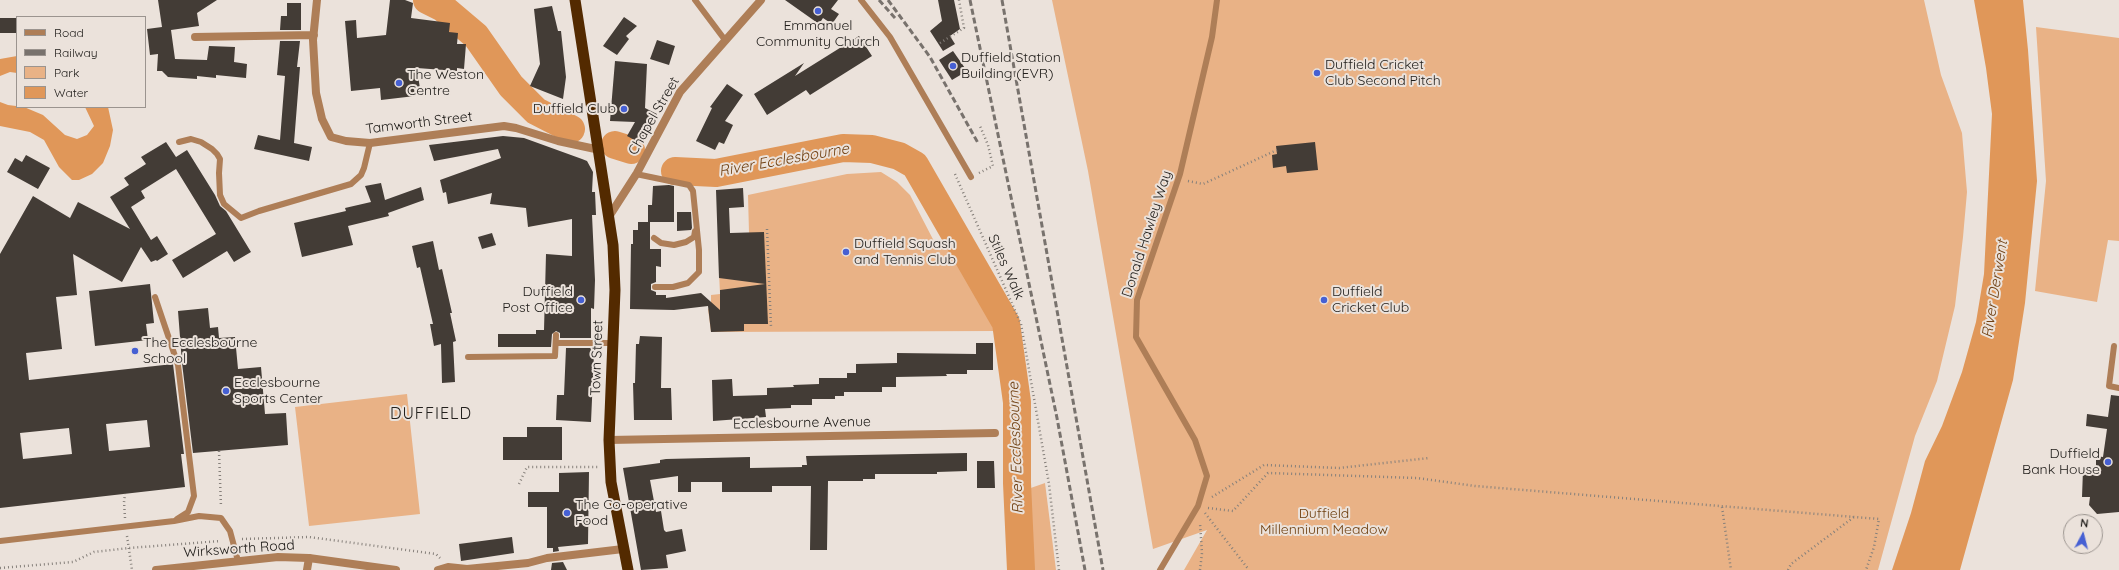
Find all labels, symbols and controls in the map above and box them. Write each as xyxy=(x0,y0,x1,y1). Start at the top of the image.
marker: Emmanuel Community Church xyxy=(813,6,823,16)
legend xyxy=(16,16,146,108)
place label: Emmanuel Community Church xyxy=(756,18,880,50)
text: Road xyxy=(54,25,84,40)
text: Railway xyxy=(54,45,98,60)
place label: Duffield Station Building (EVR) xyxy=(961,50,1061,82)
place label: Duffield Cricket Club Second Pitch xyxy=(1325,57,1441,90)
marker: Duffield Station Building (EVR) xyxy=(948,61,958,71)
text: Park xyxy=(54,65,79,80)
place label: The Weston Centre xyxy=(407,67,484,100)
marker: Duffield Cricket Club Second Pitch xyxy=(1312,68,1322,78)
street label: Chapel Street xyxy=(625,74,683,158)
marker: The Weston Centre xyxy=(394,78,404,88)
text: Water xyxy=(54,85,88,100)
place label: Duffield Club xyxy=(533,101,616,117)
marker: Duffield Club xyxy=(619,104,629,114)
street label: Tamworth Street xyxy=(365,108,473,138)
water label: River Ecclesbourne xyxy=(718,140,850,180)
street label: Donald Hawley Way xyxy=(1119,169,1175,299)
street label: Stiles Walk xyxy=(984,232,1028,302)
place label: Duffield Squash and Tennis Club xyxy=(854,236,956,268)
water label: River Derwent xyxy=(1978,239,2012,339)
marker: Duffield Squash and Tennis Club xyxy=(841,247,851,257)
place label: Duffield Post Office xyxy=(502,284,573,316)
place label: Duffield Cricket Club xyxy=(1332,284,1409,316)
marker: Duffield Post Office xyxy=(576,295,586,305)
marker: Duffield Cricket Club xyxy=(1319,295,1329,305)
street label: Town Street xyxy=(587,320,607,396)
place label: The Ecclesbourne School xyxy=(143,335,257,368)
marker: The Ecclesbourne School xyxy=(130,346,140,356)
place label: Ecclesbourne Sports Center xyxy=(234,375,323,408)
water label: River Ecclesbourne xyxy=(1005,382,1027,514)
marker: Ecclesbourne Sports Center xyxy=(221,386,231,396)
district label: DUFFIELD xyxy=(390,404,472,424)
street label: Ecclesbourne Avenue xyxy=(733,413,871,433)
place label: Duffield Bank House xyxy=(2022,446,2100,478)
marker: Duffield Bank House xyxy=(2103,457,2113,467)
place label: The Co-operative Food xyxy=(575,497,688,530)
park label: Duffield Millennium Meadow xyxy=(1260,506,1388,538)
marker: The Co-operative Food xyxy=(562,508,572,518)
north arrow xyxy=(2063,514,2103,554)
text: N xyxy=(2079,516,2089,531)
street label: Wirksworth Road xyxy=(183,537,295,561)

